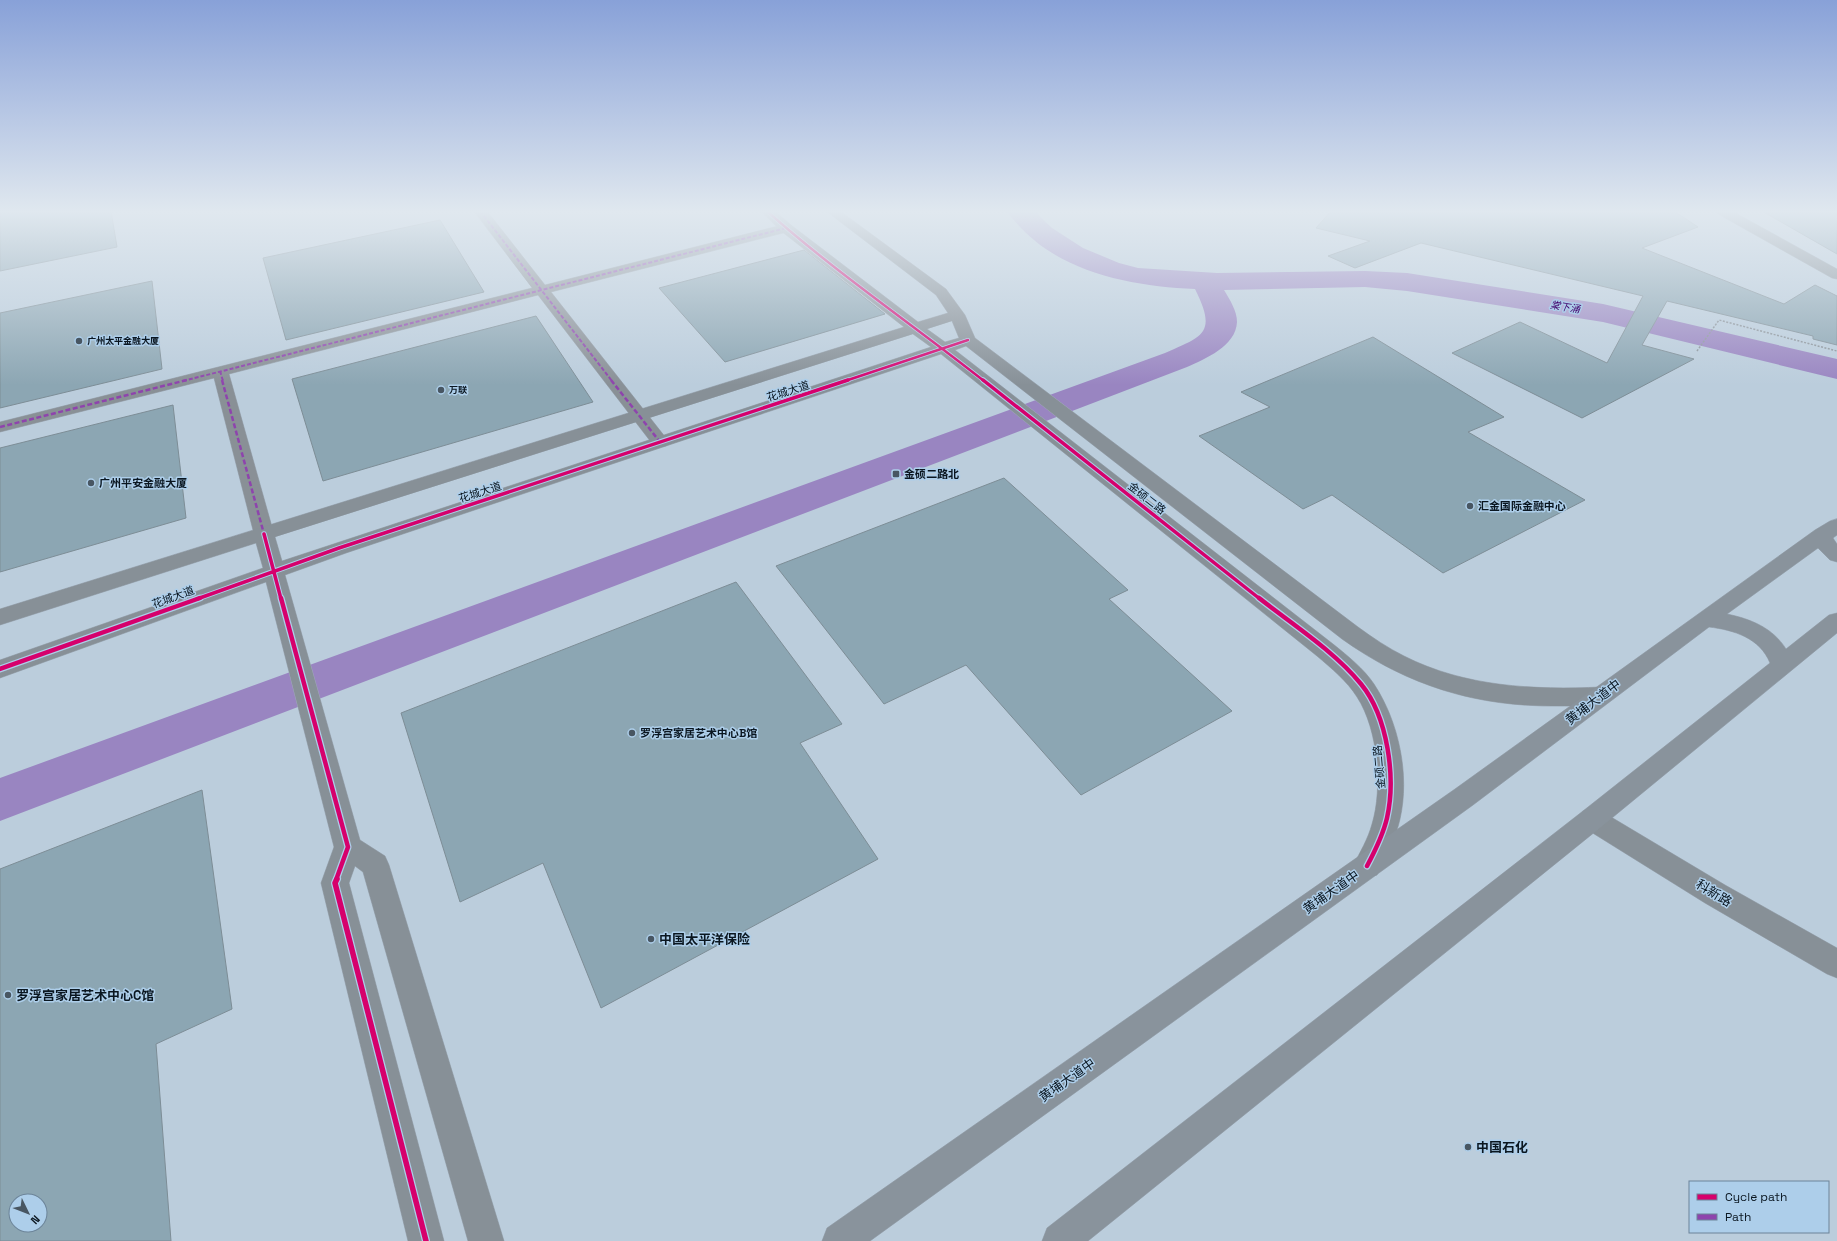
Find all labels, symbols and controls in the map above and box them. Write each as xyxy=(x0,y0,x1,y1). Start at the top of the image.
water label: 棠下涌 xyxy=(1549,298,1582,316)
place label: 广州太平金融大厦 xyxy=(87,335,159,347)
marker: 广州太平金融大厦 xyxy=(74,336,84,346)
street label: 花城大道 xyxy=(765,378,811,404)
place label: 万联 xyxy=(449,384,468,396)
marker: 万联 xyxy=(436,385,446,395)
place label: 金硕二路北 xyxy=(904,467,959,481)
marker: 金硕二路北 xyxy=(891,469,901,479)
place label: 广州平安金融大厦 xyxy=(99,476,187,490)
marker: 广州平安金融大厦 xyxy=(86,478,96,488)
street label: 花城大道 xyxy=(457,479,503,505)
street label: 金硕二路 xyxy=(1125,479,1169,517)
place label: 汇金国际金融中心 xyxy=(1478,499,1566,513)
marker: 汇金国际金融中心 xyxy=(1465,501,1475,511)
street label: 花城大道 xyxy=(150,583,196,611)
street label: 黄埔大道中 xyxy=(1562,676,1624,728)
place label: 罗浮宫家居艺术中心B馆 xyxy=(640,726,757,740)
marker: 罗浮宫家居艺术中心B馆 xyxy=(627,728,637,738)
street label: 金硕二路 xyxy=(1370,744,1388,790)
street label: 黄埔大道中 xyxy=(1299,866,1363,918)
street label: 科新路 xyxy=(1693,876,1735,910)
place label: 中国太平洋保险 xyxy=(659,931,750,948)
marker: 中国太平洋保险 xyxy=(646,934,656,944)
place label: 罗浮宫家居艺术中心C馆 xyxy=(16,987,154,1004)
marker: 罗浮宫家居艺术中心C馆 xyxy=(3,990,13,1000)
street label: 黄埔大道中 xyxy=(1035,1054,1099,1106)
place label: 中国石化 xyxy=(1476,1139,1528,1156)
marker: 中国石化 xyxy=(1463,1142,1473,1152)
legend xyxy=(1689,1181,1829,1233)
text: Cycle path xyxy=(1725,1189,1787,1205)
north arrow xyxy=(8,1193,48,1233)
text: Path xyxy=(1725,1209,1751,1225)
text: N xyxy=(28,1212,43,1227)

